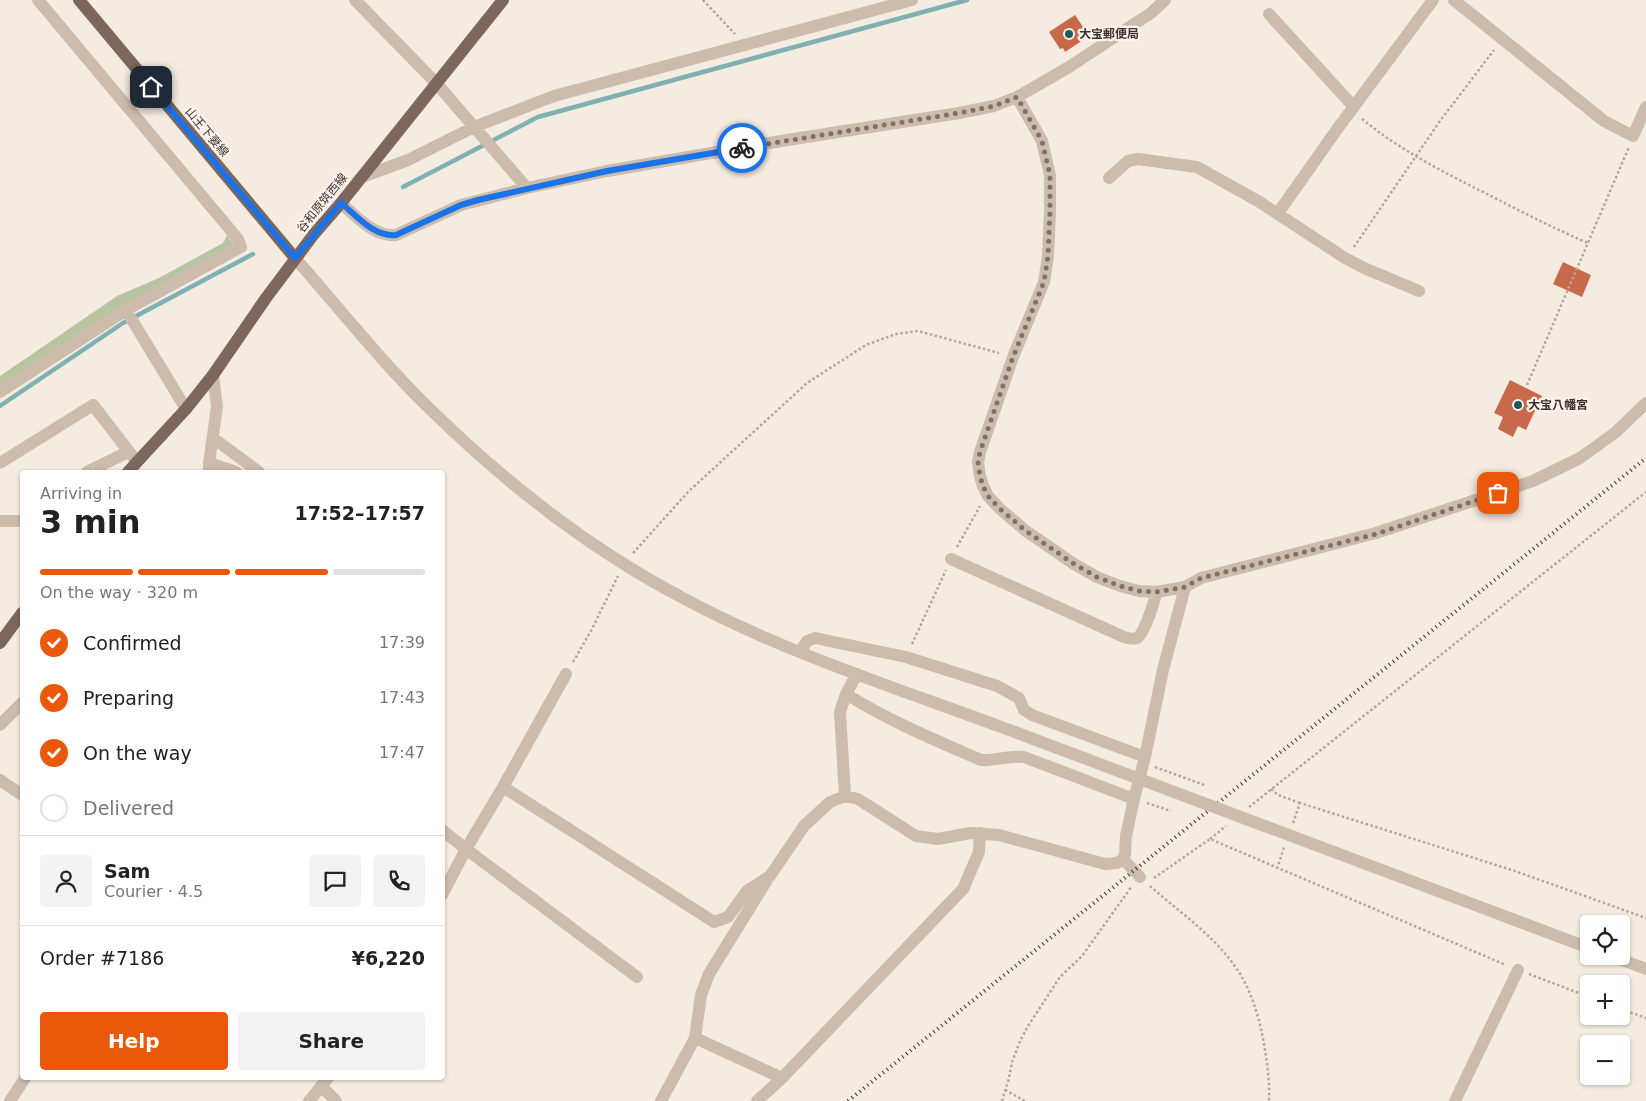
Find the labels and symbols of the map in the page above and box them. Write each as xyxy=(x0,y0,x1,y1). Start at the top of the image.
place label: 大宝郵便局 xyxy=(1079,27,1139,41)
marker: 大宝郵便局 xyxy=(1063,28,1075,40)
pin xyxy=(130,66,172,108)
street label: 山王下妻線 xyxy=(182,105,232,159)
courier xyxy=(717,123,767,173)
street label: 谷和原筑西線 xyxy=(294,171,350,235)
place label: 大宝八幡宮 xyxy=(1528,398,1588,412)
marker: 大宝八幡宮 xyxy=(1512,399,1524,411)
pin xyxy=(1477,472,1519,514)

